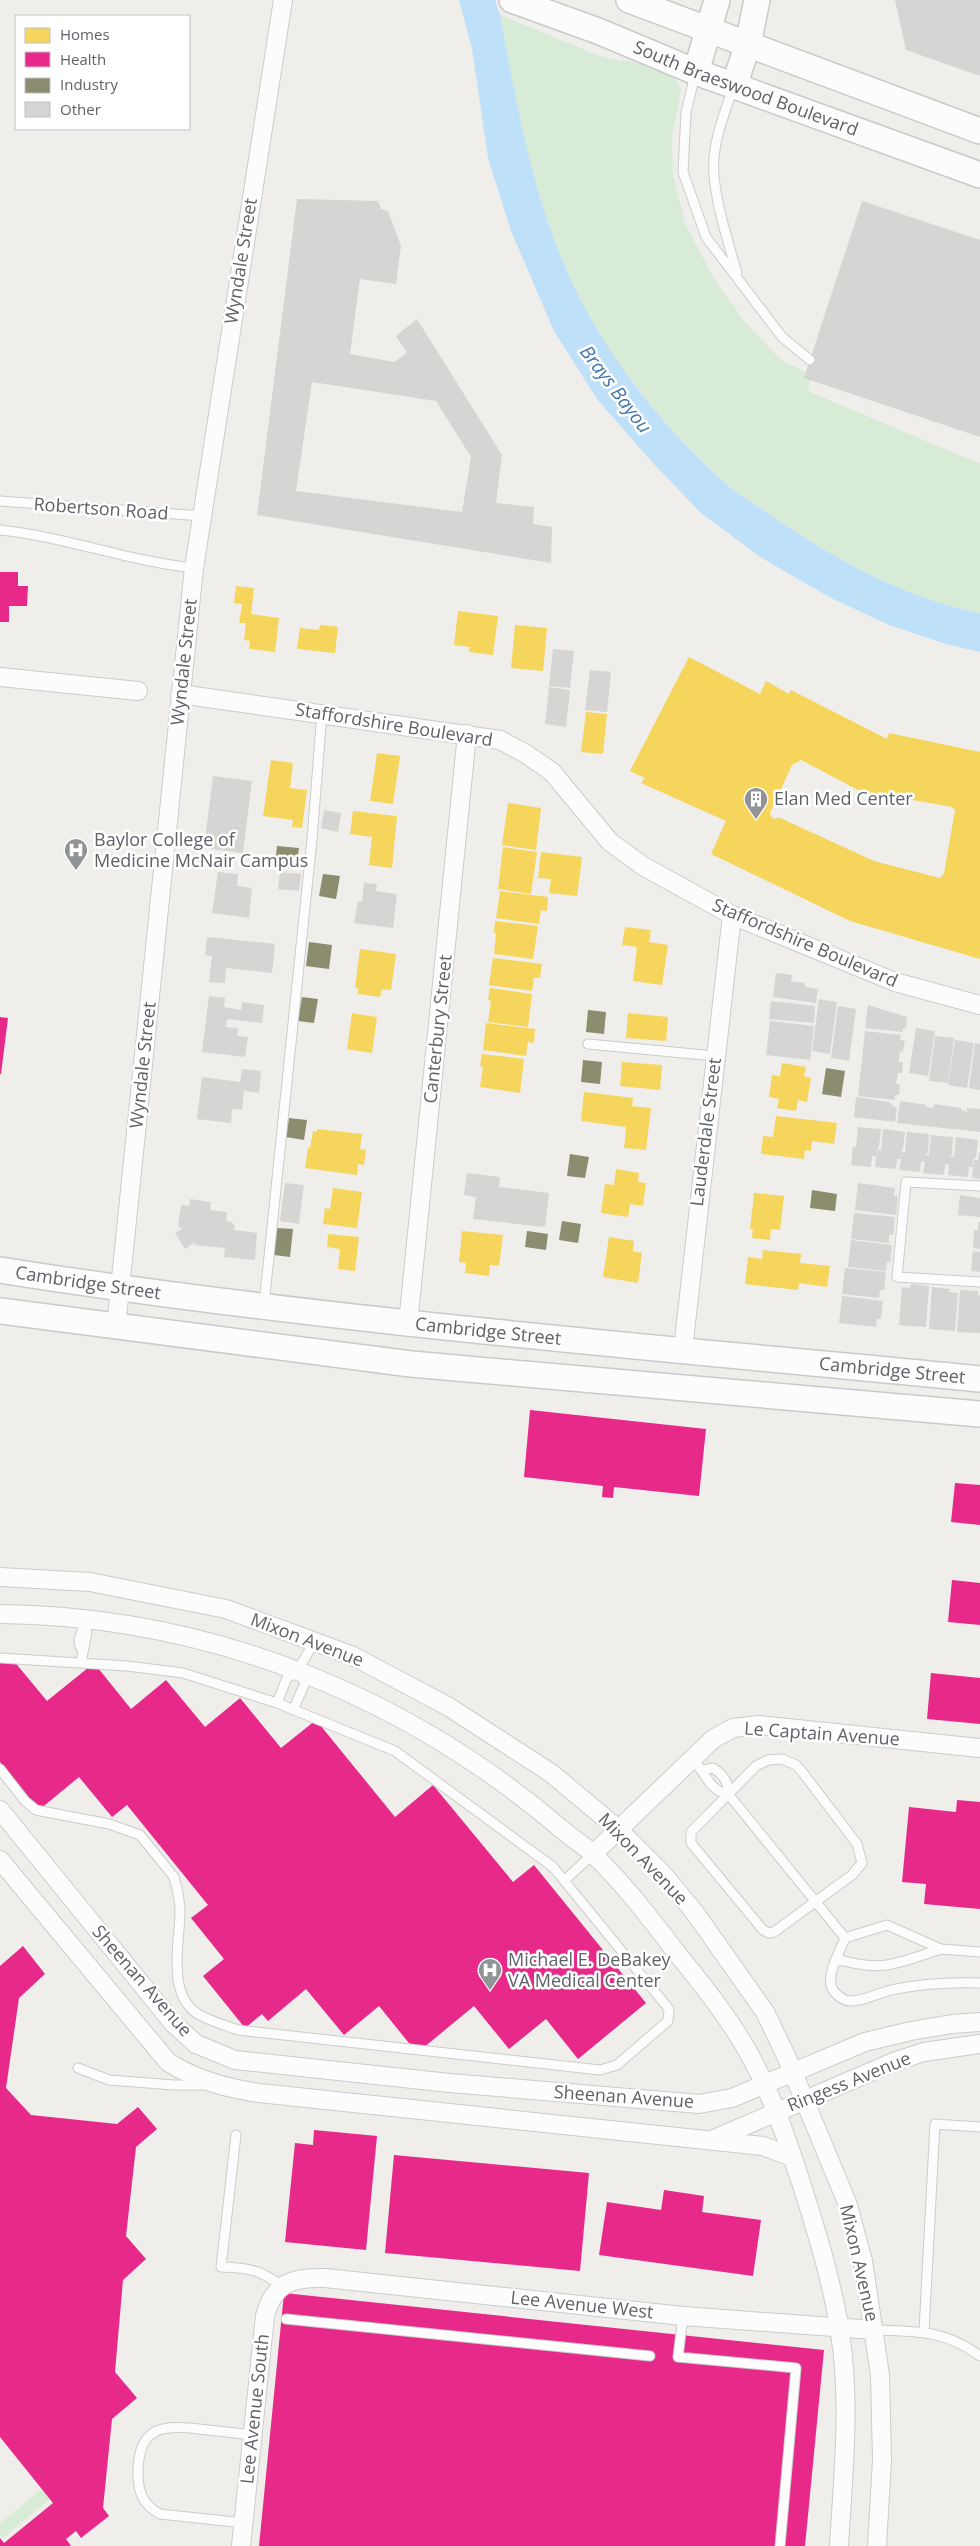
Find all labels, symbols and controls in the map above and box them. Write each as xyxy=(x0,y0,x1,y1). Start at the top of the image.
legend xyxy=(15,15,190,130)
text: Homes xyxy=(60,24,110,44)
street label: South Braeswood Boulevard xyxy=(630,34,862,141)
text: Health xyxy=(60,49,106,69)
text: Industry xyxy=(60,74,118,94)
text: Other xyxy=(60,99,101,119)
street label: Wyndale Street xyxy=(218,196,262,326)
water label: Brays Bayou xyxy=(574,340,658,438)
street label: Robertson Road xyxy=(33,491,169,525)
street label: Wyndale Street xyxy=(164,597,202,726)
street label: Staffordshire Boulevard xyxy=(294,697,495,751)
building icon: Elan Med Center xyxy=(743,786,769,820)
place label: Elan Med Center xyxy=(774,786,913,810)
place label: Baylor College of Medicine McNair Campus xyxy=(94,827,308,872)
hospital icon: Baylor College of Medicine McNair Campus xyxy=(63,837,89,871)
street label: Staffordshire Boulevard xyxy=(709,892,902,992)
street label: Canterbury Street xyxy=(417,953,457,1105)
street label: Wyndale Street xyxy=(123,1000,161,1129)
street label: Lauderdale Street xyxy=(684,1056,726,1208)
street label: Cambridge Street xyxy=(14,1260,162,1304)
street label: Cambridge Street xyxy=(414,1311,562,1350)
street label: Cambridge Street xyxy=(818,1351,967,1389)
street label: Mixon Avenue xyxy=(247,1606,367,1672)
street label: Le Captain Avenue xyxy=(743,1716,901,1750)
street label: Mixon Avenue xyxy=(594,1807,694,1910)
street label: Sheenan Avenue xyxy=(88,1919,198,2041)
place label: Michael E. DeBakey VA Medical Center xyxy=(508,1947,671,1992)
hospital icon: Michael E. DeBakey VA Medical Center xyxy=(477,1957,503,1991)
street label: Ringess Avenue xyxy=(783,2045,914,2117)
street label: Sheenan Avenue xyxy=(553,2079,695,2113)
street label: Mixon Avenue xyxy=(835,2202,885,2324)
street label: Lee Avenue West xyxy=(510,2285,655,2323)
street label: Lee Avenue South xyxy=(234,2333,274,2485)

